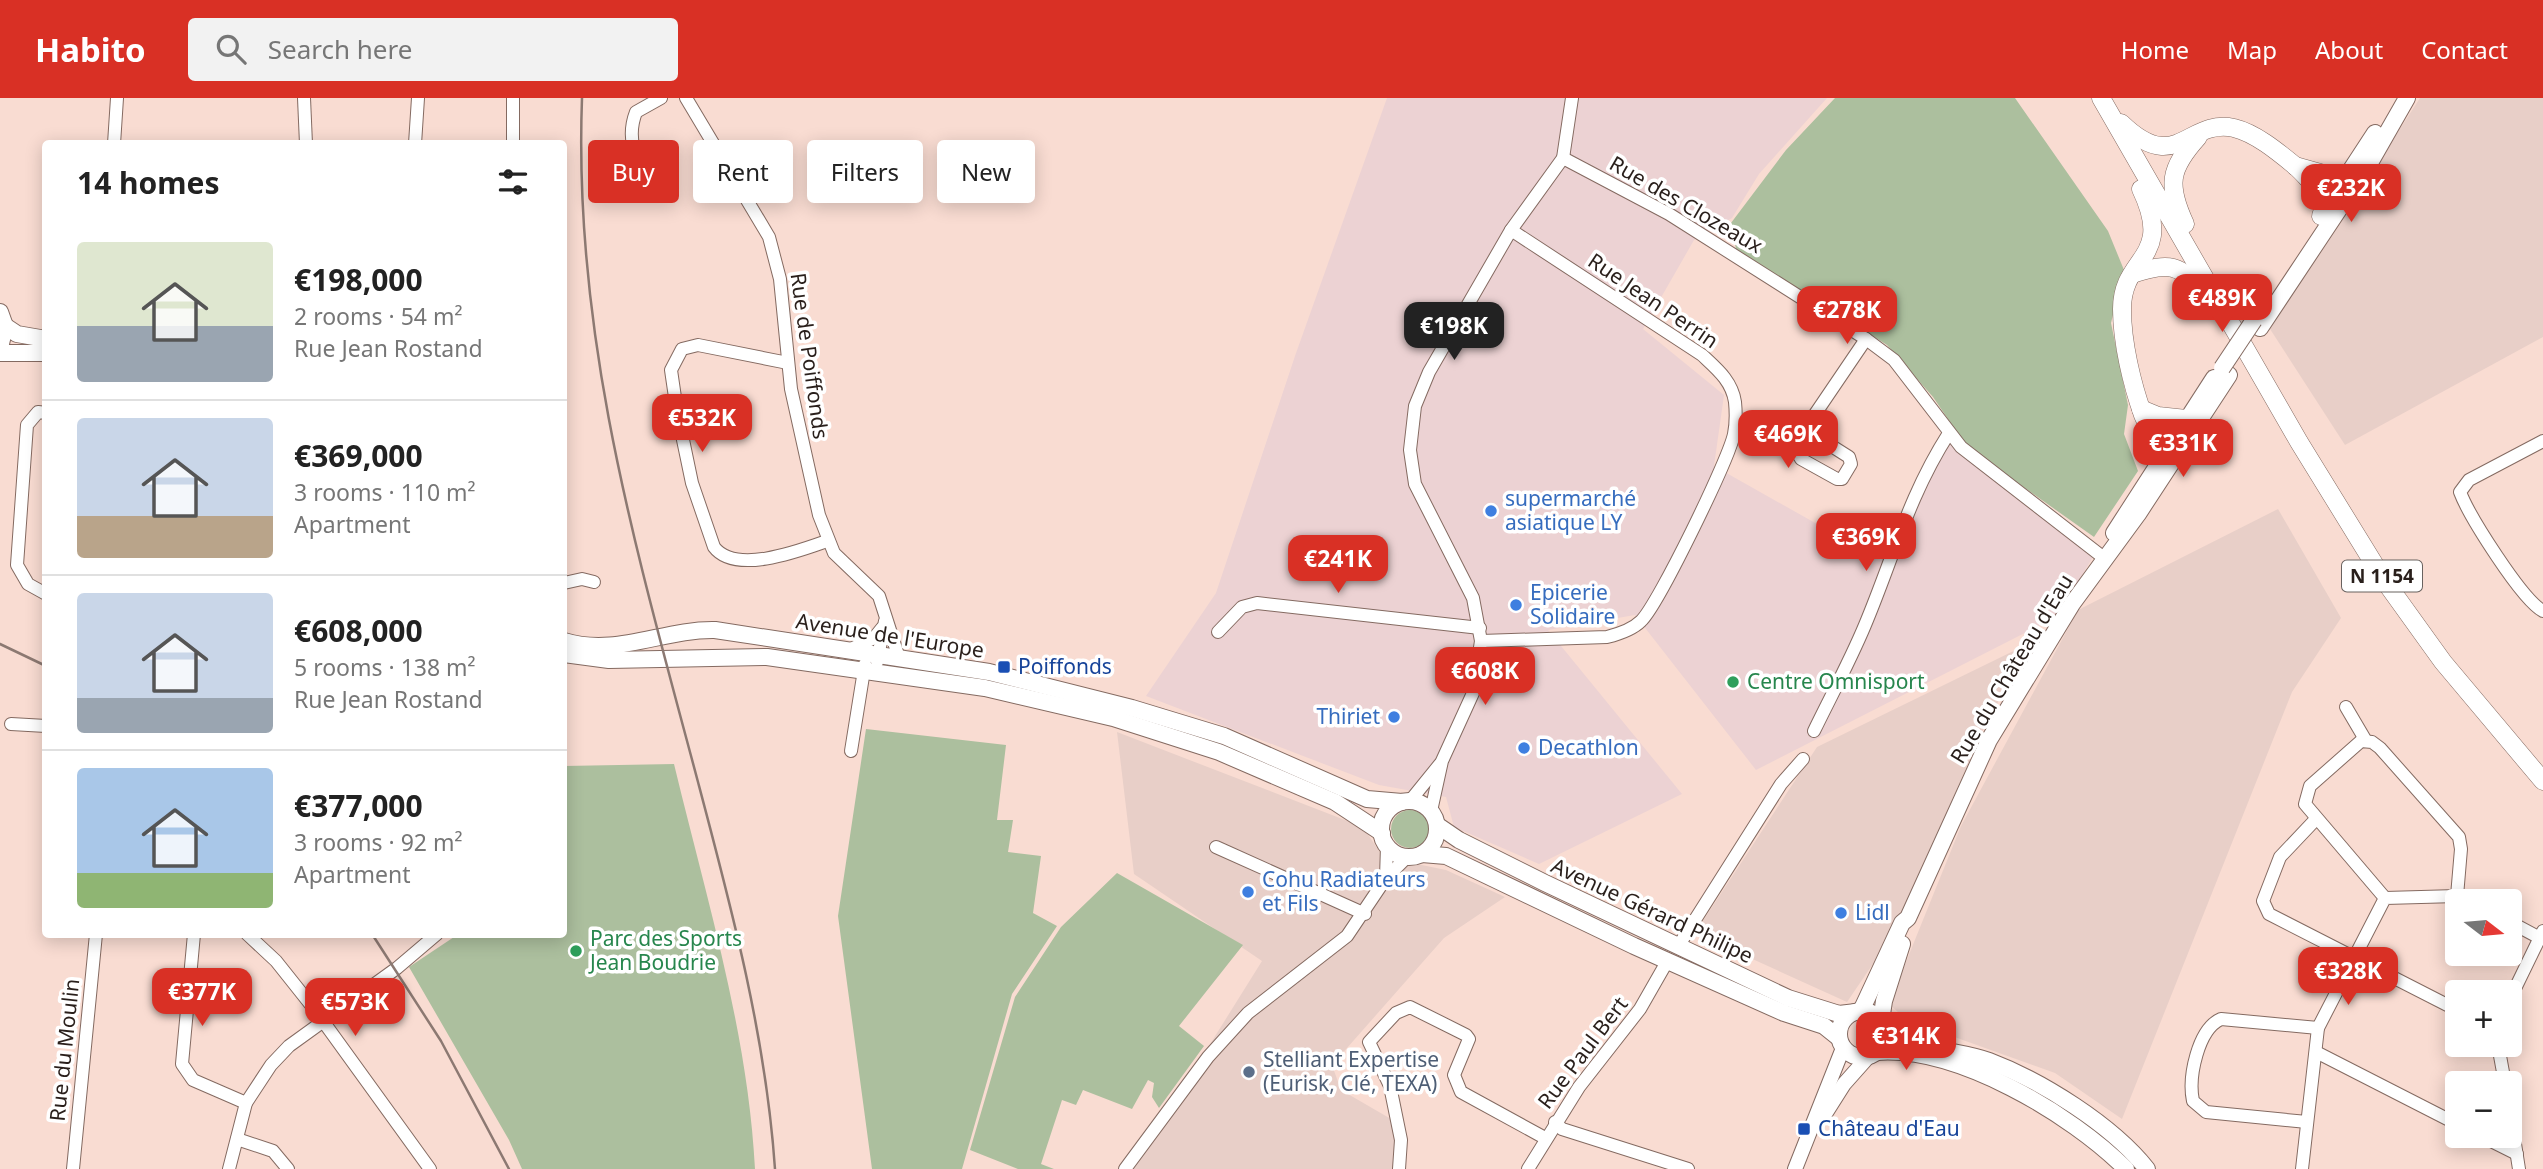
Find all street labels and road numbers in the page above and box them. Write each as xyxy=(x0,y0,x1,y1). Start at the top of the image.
street label: Rue des Clozeaux xyxy=(1605,149,1768,259)
street label: Rue Jean Perrin xyxy=(1583,246,1724,354)
street label: Rue de Poiffonds xyxy=(784,271,836,441)
road number: N 1154 xyxy=(2342,561,2422,592)
street label: Rue du Château d'Eau xyxy=(1943,569,2079,768)
street label: Avenue de l'Europe xyxy=(794,606,986,664)
street label: Avenue Gérard Philipe xyxy=(1547,851,1758,969)
street label: Rue du Moulin xyxy=(43,977,85,1123)
street label: Rue Paul Bert xyxy=(1531,990,1634,1114)

